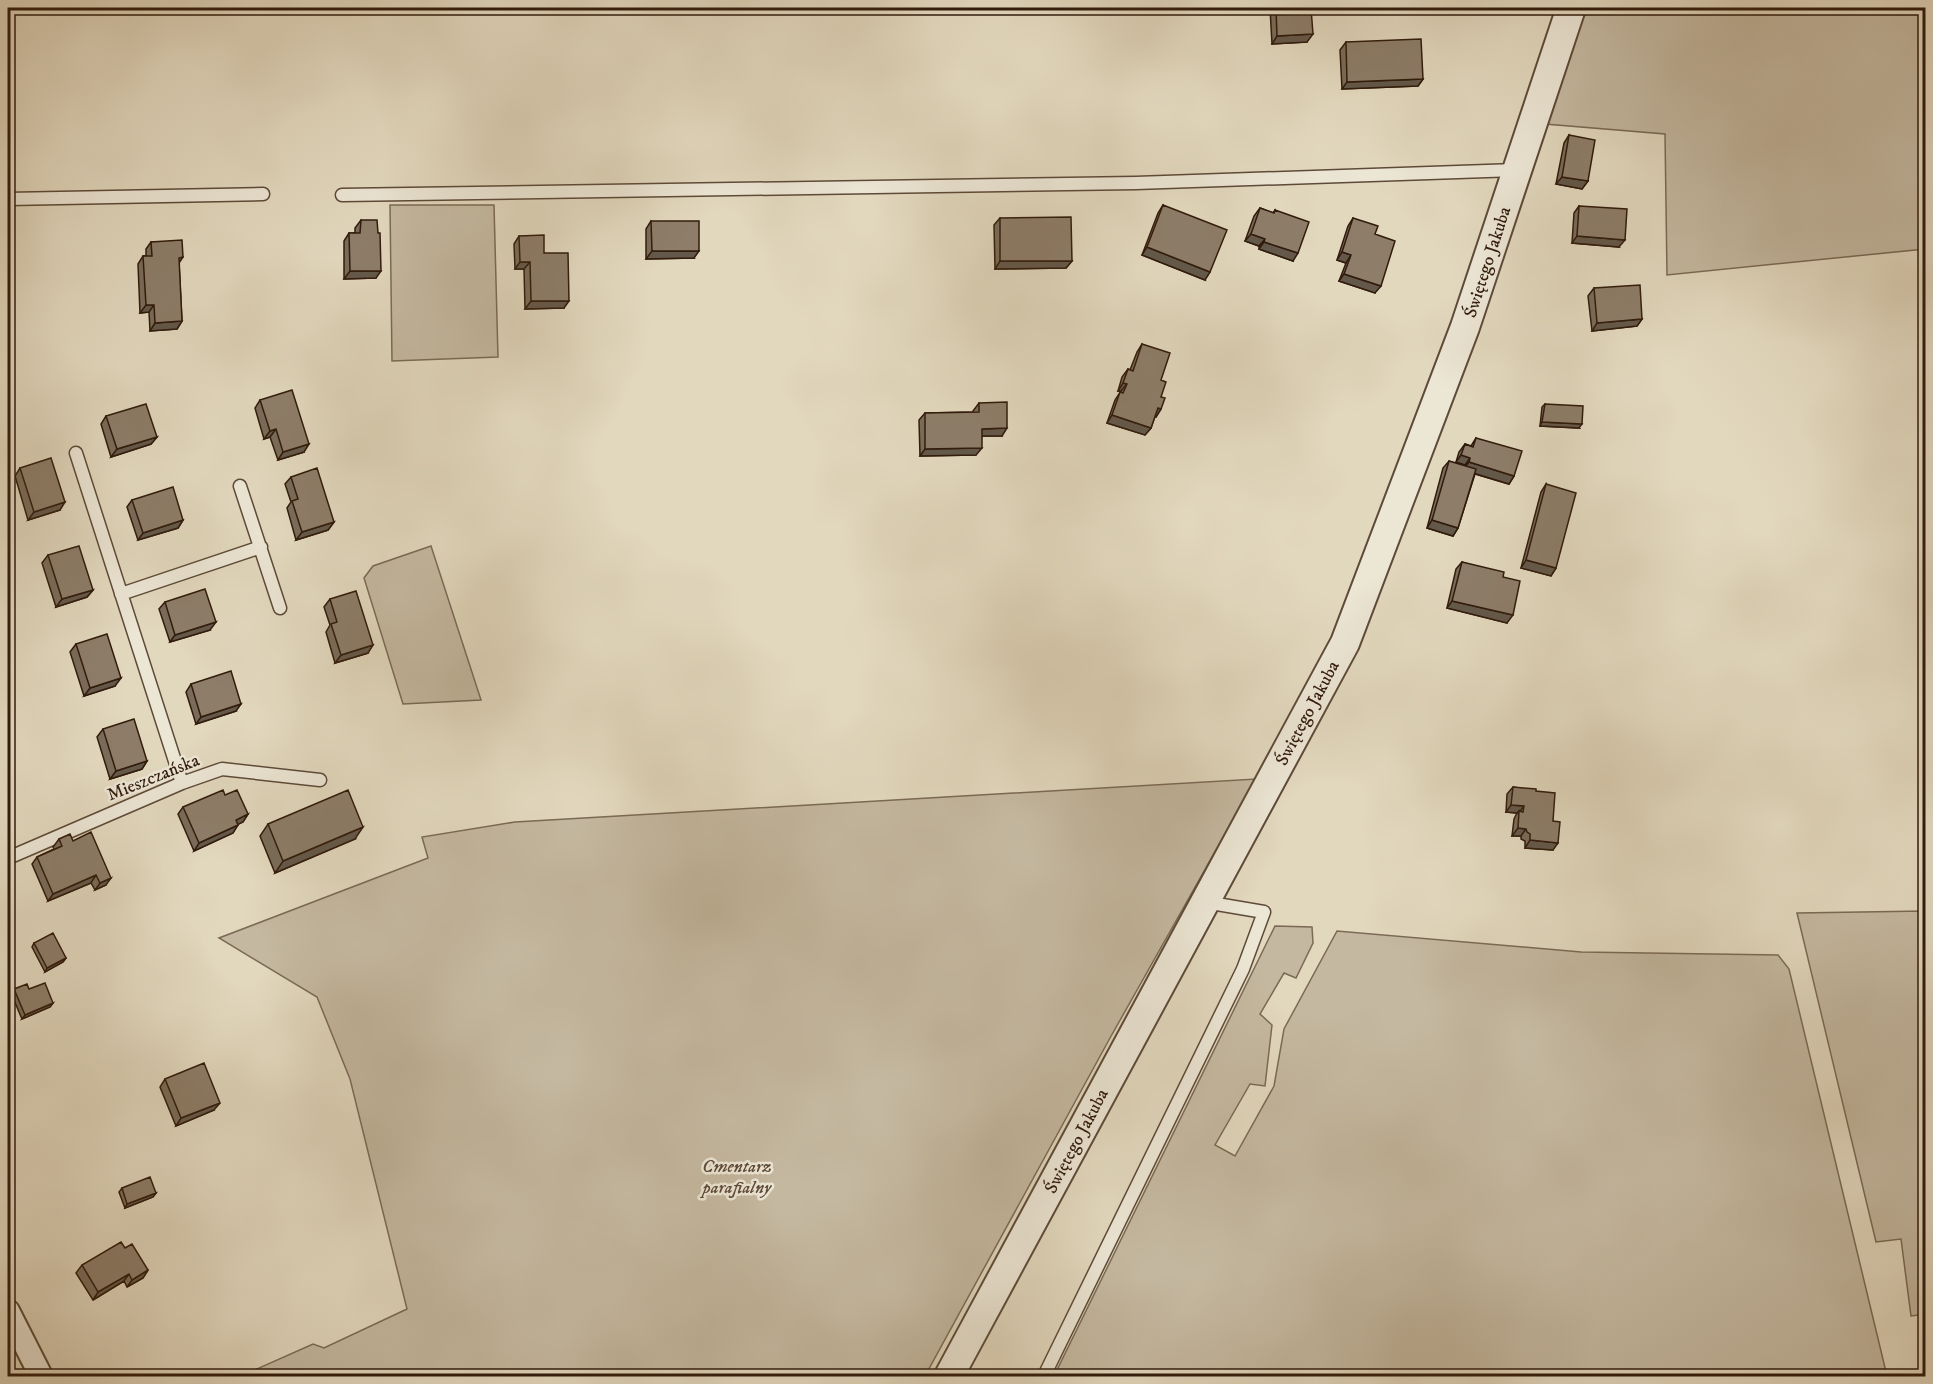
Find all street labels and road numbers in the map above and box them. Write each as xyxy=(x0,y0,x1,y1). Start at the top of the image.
street label: Świętego Jakuba xyxy=(1459,203,1516,321)
street label: Świętego Jakuba xyxy=(1270,657,1345,770)
street label: Mieszczańska xyxy=(104,749,203,806)
street label: Świętego Jakuba xyxy=(1039,1085,1114,1198)

